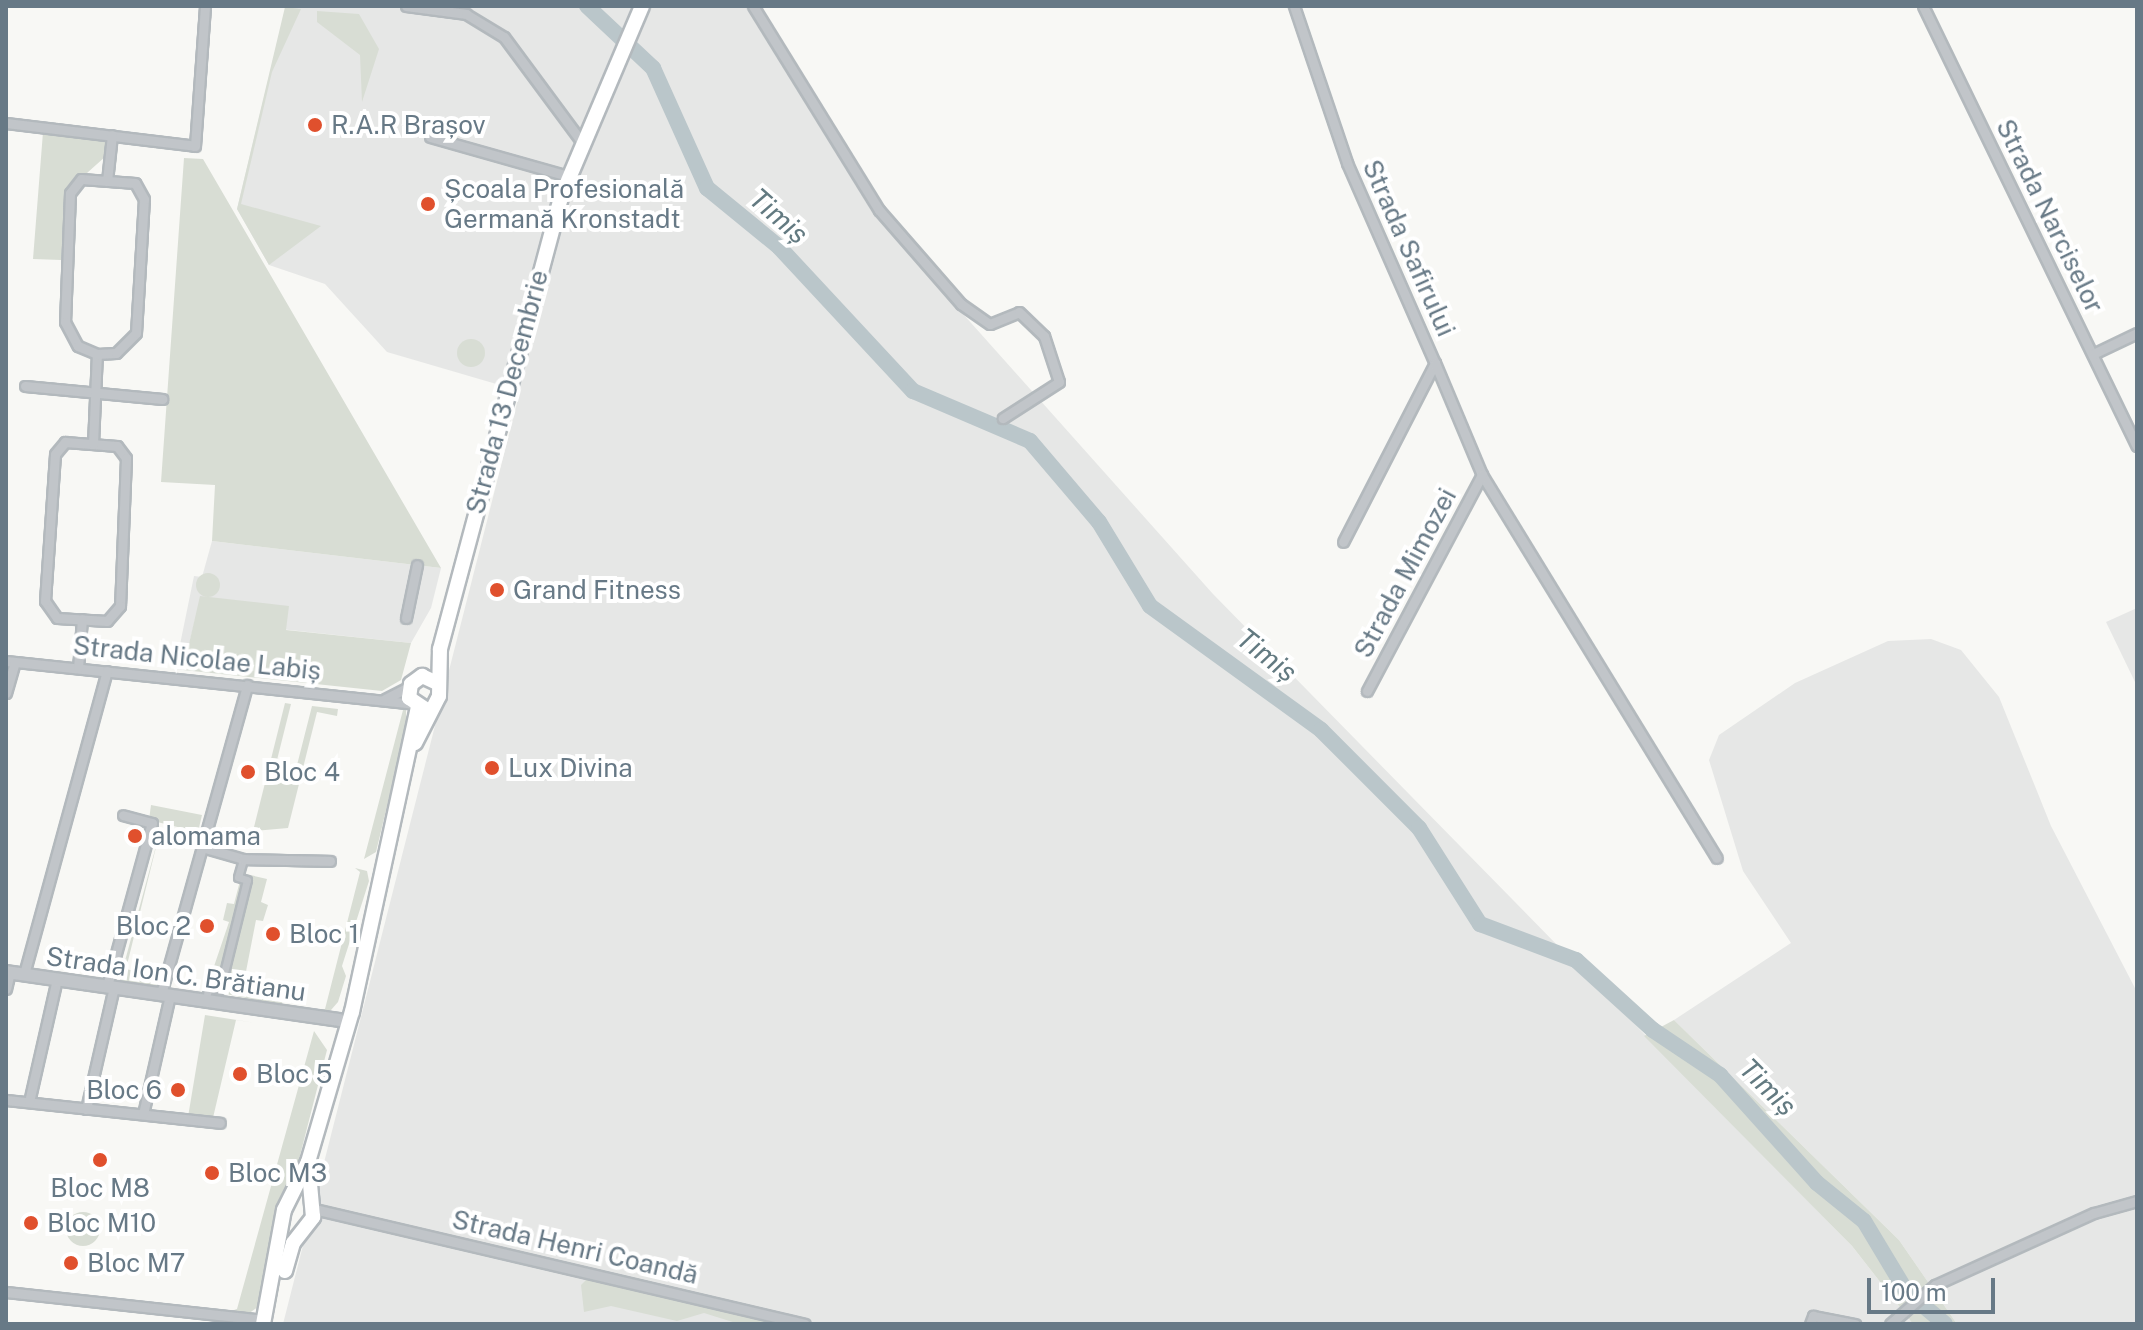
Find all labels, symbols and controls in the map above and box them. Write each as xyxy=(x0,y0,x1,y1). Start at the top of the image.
place label: R.A.R Brașov xyxy=(331,109,486,141)
street label: Strada Narciselor xyxy=(1990,114,2110,318)
marker: R.A.R Brașov xyxy=(306,116,324,134)
street label: Strada Safirului xyxy=(1356,155,1462,341)
place label: Școala Profesională Germană Kronstadt xyxy=(444,173,684,234)
water label: Timiș xyxy=(743,181,815,251)
marker: Școala Profesională Germană Kronstadt xyxy=(419,195,437,213)
street label: Strada 13 Decembrie xyxy=(459,267,555,517)
street label: Strada Mimozei xyxy=(1347,483,1463,663)
place label: Grand Fitness xyxy=(513,574,681,606)
marker: Grand Fitness xyxy=(488,581,506,599)
water label: Timiș xyxy=(1230,621,1304,689)
street label: Strada Nicolae Labiș xyxy=(71,629,323,687)
place label: Lux Divina xyxy=(508,752,633,784)
place label: Bloc 4 xyxy=(264,756,340,788)
marker: Lux Divina xyxy=(483,759,501,777)
marker: Bloc 4 xyxy=(239,763,257,781)
place label: alomama xyxy=(151,820,261,852)
marker: alomama xyxy=(126,827,144,845)
place label: Bloc 2 xyxy=(116,910,191,942)
marker: Bloc 2 xyxy=(198,917,216,935)
place label: Bloc 1 xyxy=(289,918,359,950)
marker: Bloc 1 xyxy=(264,925,282,943)
street label: Strada Ion C. Brătianu xyxy=(44,940,308,1008)
water label: Timiș xyxy=(1733,1052,1803,1122)
place label: Bloc 5 xyxy=(256,1058,332,1090)
marker: Bloc 5 xyxy=(231,1065,249,1083)
place label: Bloc 6 xyxy=(86,1074,162,1106)
marker: Bloc 6 xyxy=(169,1081,187,1099)
marker: Bloc M8 xyxy=(91,1151,109,1169)
place label: Bloc M3 xyxy=(228,1157,327,1189)
marker: Bloc M3 xyxy=(203,1164,221,1182)
place label: Bloc M8 xyxy=(50,1172,150,1204)
street label: Strada Henri Coandă xyxy=(449,1204,701,1290)
place label: Bloc M10 xyxy=(47,1207,156,1239)
marker: Bloc M10 xyxy=(22,1214,40,1232)
place label: Bloc M7 xyxy=(87,1247,185,1279)
marker: Bloc M7 xyxy=(62,1254,80,1272)
scale bar xyxy=(1871,1262,1999,1312)
text: 100 m xyxy=(1881,1278,1947,1306)

